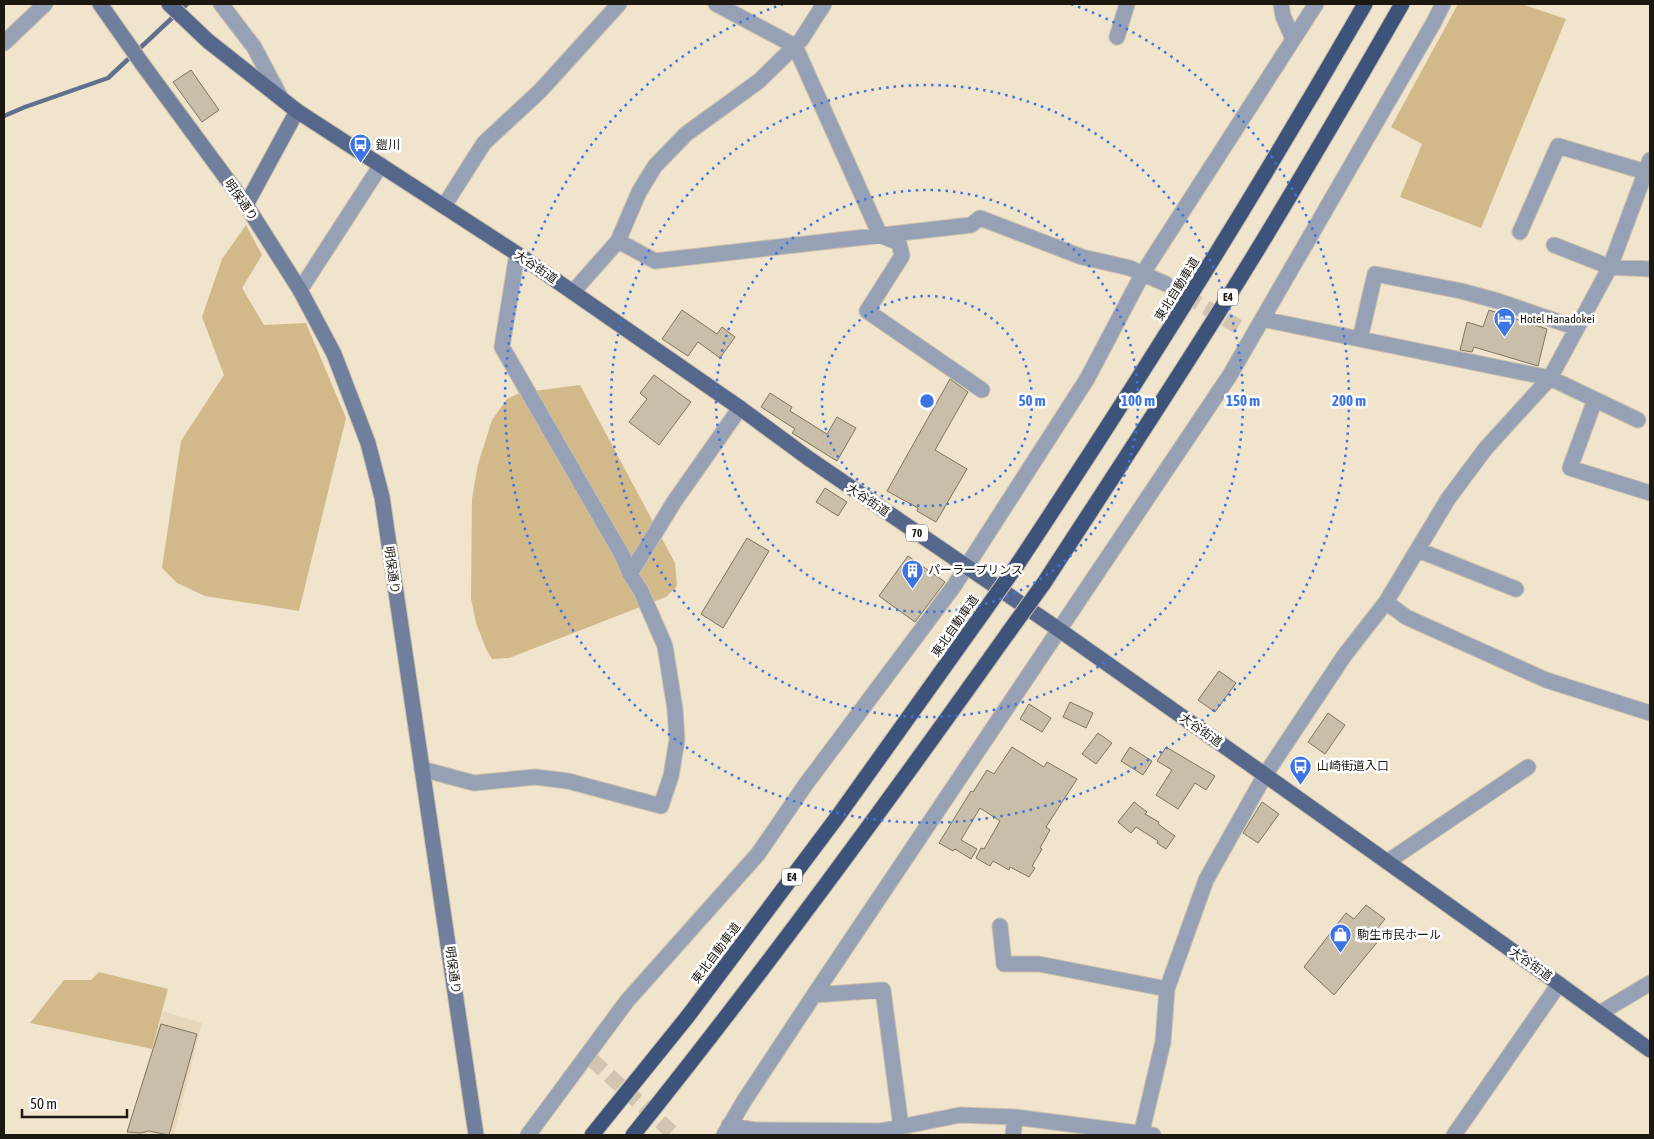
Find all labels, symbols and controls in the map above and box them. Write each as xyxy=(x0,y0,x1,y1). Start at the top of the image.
bus stop icon: 鎧川 xyxy=(348,133,372,164)
place label: 鎧川 xyxy=(376,138,400,152)
street label: 明保通り xyxy=(221,176,261,224)
street label: 大谷街道 xyxy=(512,248,560,286)
street label: 東北自動車道 xyxy=(1152,255,1202,323)
road number: E4 xyxy=(1218,288,1238,306)
hotel icon: Hotel Hanadokei xyxy=(1492,307,1516,338)
place label: Hotel Hanadokei xyxy=(1520,312,1595,326)
centre of rings xyxy=(918,392,936,410)
text: 50 m xyxy=(1019,392,1046,409)
text: 100 m xyxy=(1121,392,1155,409)
text: 150 m xyxy=(1226,392,1260,409)
text: 200 m xyxy=(1332,392,1366,409)
street label: 大谷街道 xyxy=(844,481,892,519)
road number: 70 xyxy=(906,524,928,542)
street label: 明保通り xyxy=(382,545,402,595)
building icon: パーラープリンス xyxy=(900,558,924,589)
place label: パーラープリンス xyxy=(928,563,1023,577)
street label: 東北自動車道 xyxy=(929,592,981,660)
street label: 大谷街道 xyxy=(1177,710,1225,750)
bus stop icon: 山崎街道入口 xyxy=(1289,754,1313,785)
place label: 山崎街道入口 xyxy=(1317,759,1389,773)
road number: E4 xyxy=(782,869,802,886)
street label: 東北自動車道 xyxy=(689,920,743,986)
shop icon: 駒生市民ホール xyxy=(1329,923,1353,954)
place label: 駒生市民ホール xyxy=(1357,928,1441,942)
street label: 大谷街道 xyxy=(1507,944,1555,984)
street label: 明保通り xyxy=(443,945,463,995)
scale bar xyxy=(22,1086,128,1118)
text: 50 m xyxy=(30,1095,57,1112)

